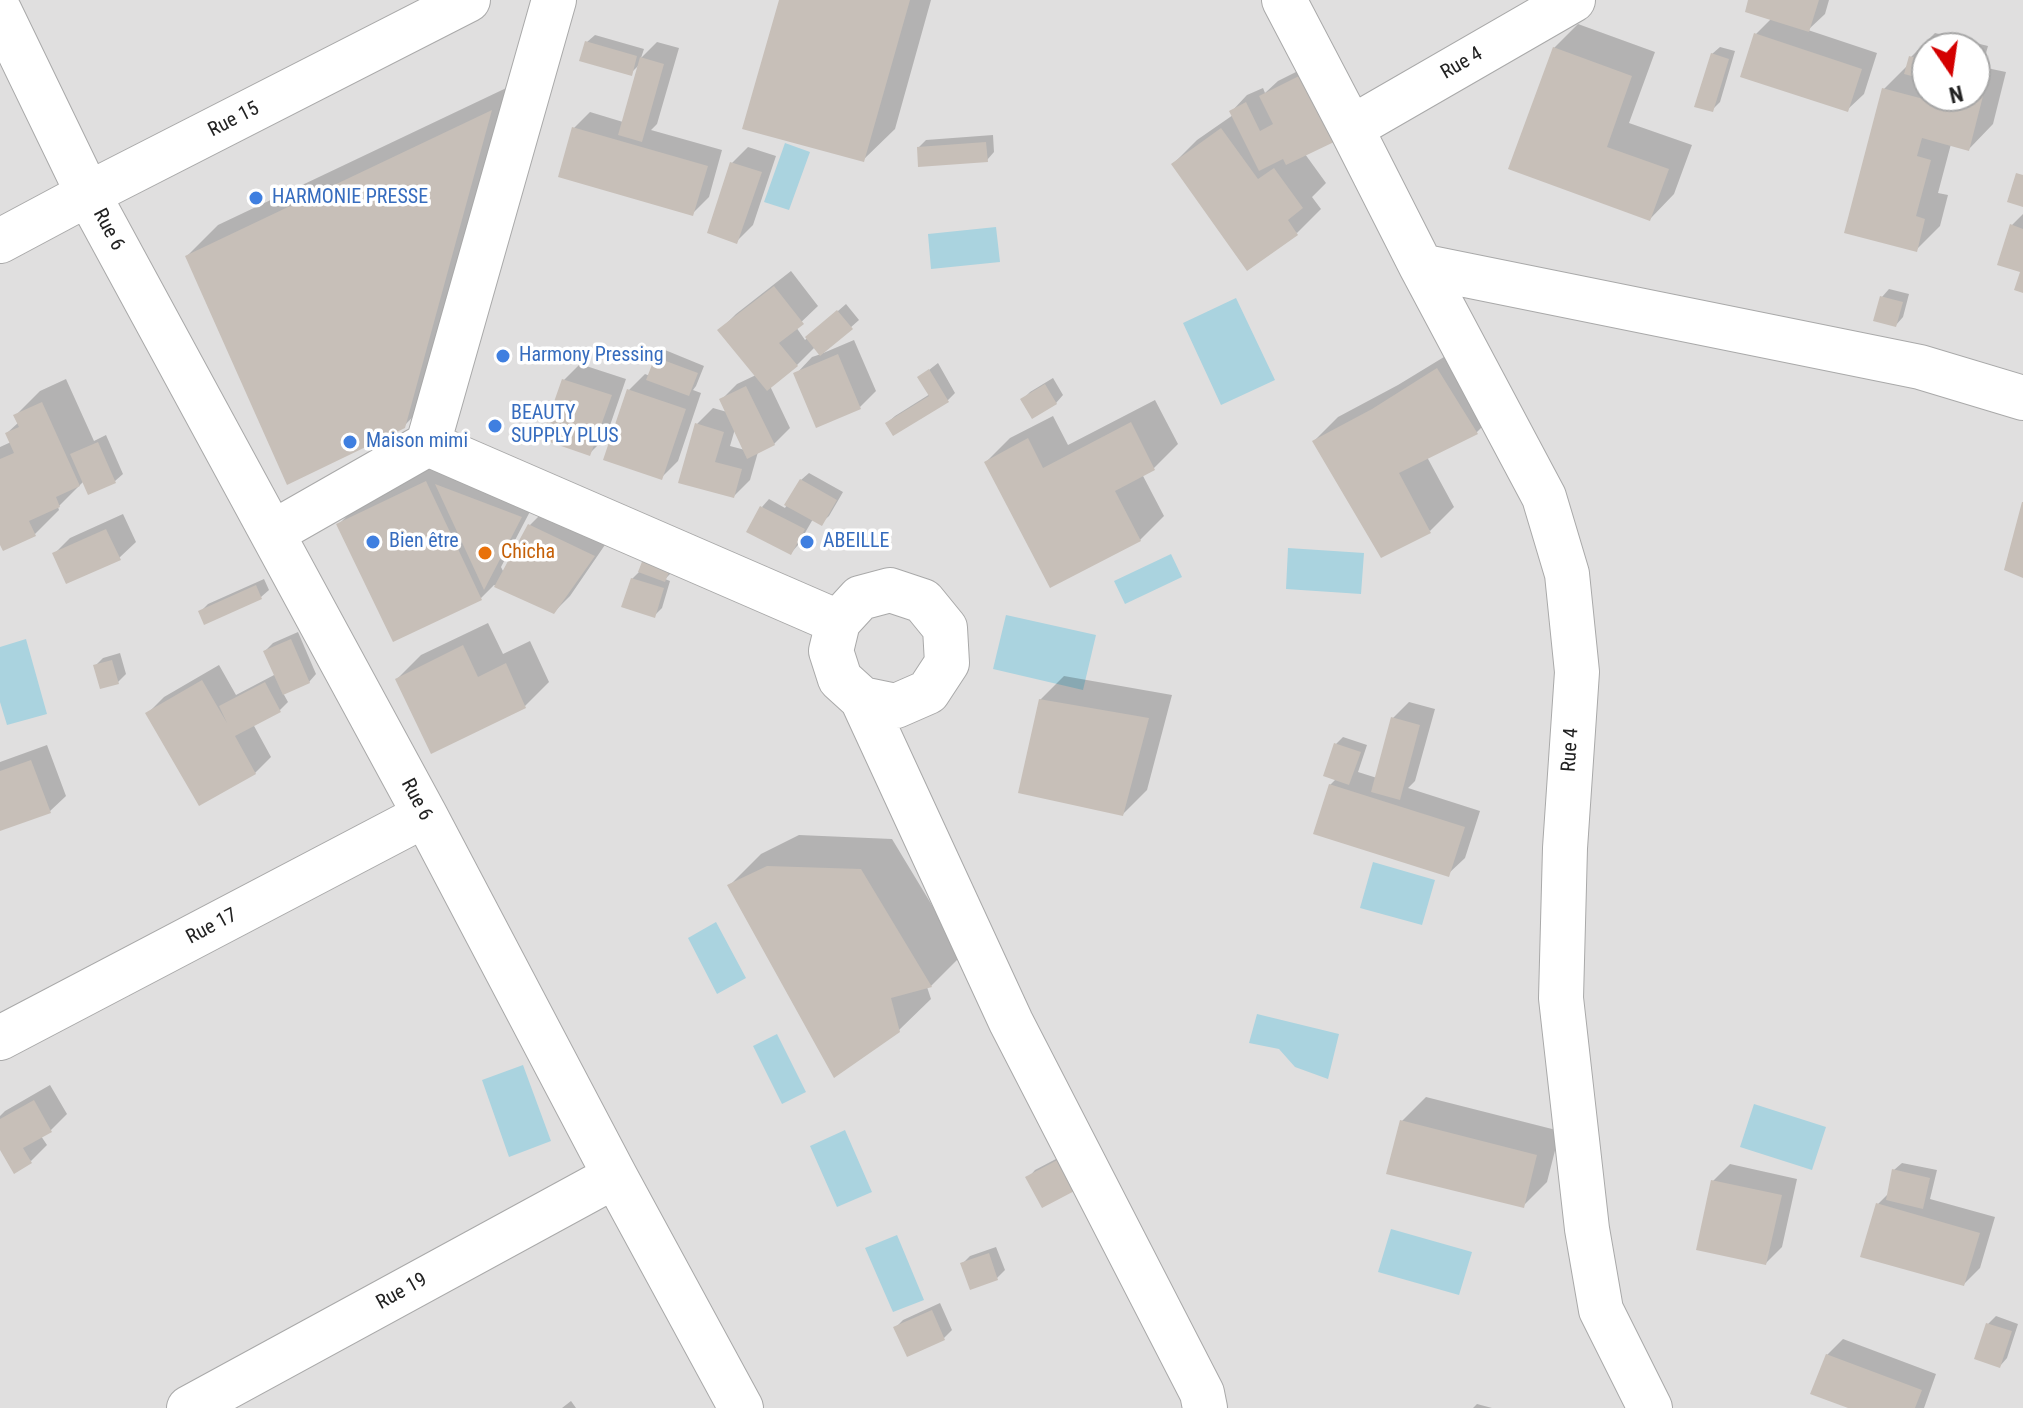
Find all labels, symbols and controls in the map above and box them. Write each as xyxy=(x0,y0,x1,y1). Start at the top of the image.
north arrow xyxy=(1911,32,1991,112)
street label: Rue 4 xyxy=(1437,43,1487,85)
text: N xyxy=(1947,80,1965,108)
street label: Rue 15 xyxy=(204,97,264,143)
place label: HARMONIE PRESSE xyxy=(272,186,428,210)
marker: HARMONIE PRESSE xyxy=(247,189,265,207)
street label: Rue 6 xyxy=(87,205,129,255)
place label: Harmony Pressing xyxy=(519,344,664,368)
marker: Harmony Pressing xyxy=(494,347,512,365)
place label: BEAUTY SUPPLY PLUS xyxy=(511,402,619,449)
marker: BEAUTY SUPPLY PLUS xyxy=(486,417,504,435)
place label: Maison mimi xyxy=(366,430,468,454)
marker: Maison mimi xyxy=(341,433,359,451)
place label: Bien être xyxy=(389,530,459,554)
place label: ABEILLE xyxy=(823,530,889,554)
marker: Bien être xyxy=(364,533,382,551)
marker: ABEILLE xyxy=(798,533,816,551)
place label: Chicha xyxy=(501,541,555,565)
marker: Chicha xyxy=(476,544,494,562)
street label: Rue 4 xyxy=(1557,727,1585,773)
street label: Rue 6 xyxy=(395,775,437,825)
street label: Rue 17 xyxy=(183,904,241,950)
street label: Rue 19 xyxy=(373,1268,431,1316)

